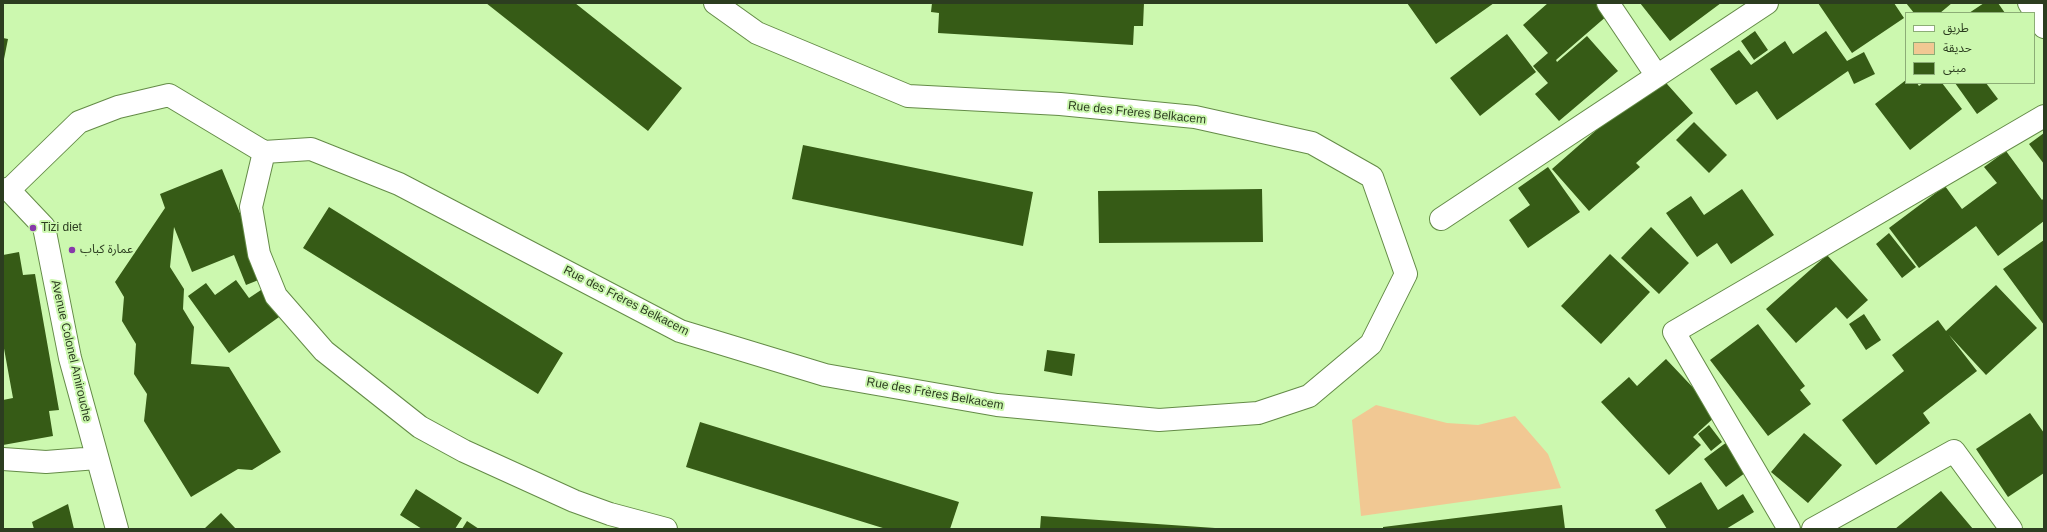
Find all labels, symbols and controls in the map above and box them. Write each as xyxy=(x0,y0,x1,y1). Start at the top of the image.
legend xyxy=(1905,12,2035,84)
text: طريق xyxy=(1943,21,1969,35)
text: حديقة xyxy=(1943,41,1972,55)
text: مبنى xyxy=(1943,61,1966,75)
street label: Rue des Frères Belkacem xyxy=(1067,99,1207,127)
place label: Tizi diet xyxy=(41,221,82,235)
marker: Tizi diet xyxy=(28,223,38,233)
place label: عمارة كباب xyxy=(80,243,133,257)
marker: عمارة كباب xyxy=(67,245,77,255)
street label: Rue des Frères Belkacem xyxy=(561,263,691,339)
street label: Avenue Colonel Amirouche xyxy=(48,279,94,423)
street label: Rue des Frères Belkacem xyxy=(865,375,1005,413)

